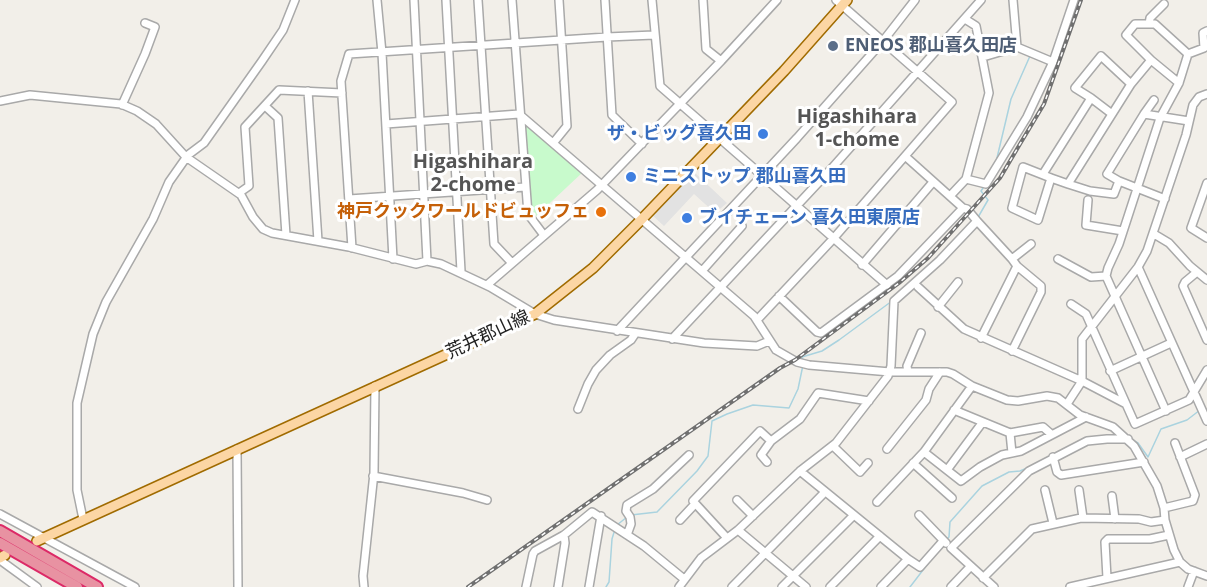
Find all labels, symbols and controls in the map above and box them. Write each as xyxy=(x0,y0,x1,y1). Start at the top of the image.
place label: ENEOS 郡山喜久田店 xyxy=(845,35,1017,57)
marker: ENEOS 郡山喜久田店 xyxy=(826,39,840,53)
district label: Higashihara 1-chome xyxy=(797,105,917,152)
place label: ザ・ビッグ喜久田 xyxy=(607,123,751,145)
marker: ザ・ビッグ喜久田 xyxy=(756,127,770,141)
district label: Higashihara 2-chome xyxy=(413,150,533,197)
place label: ミニストップ 郡山喜久田 xyxy=(643,166,846,188)
marker: ミニストップ 郡山喜久田 xyxy=(624,170,638,184)
place label: 神戸クックワールドビュッフェ xyxy=(337,201,589,223)
marker: 神戸クックワールドビュッフェ xyxy=(594,205,608,219)
place label: ブイチェーン 喜久田東原店 xyxy=(699,207,920,229)
marker: ブイチェーン 喜久田東原店 xyxy=(680,211,694,225)
street label: 荒井郡山線 xyxy=(443,306,533,364)

